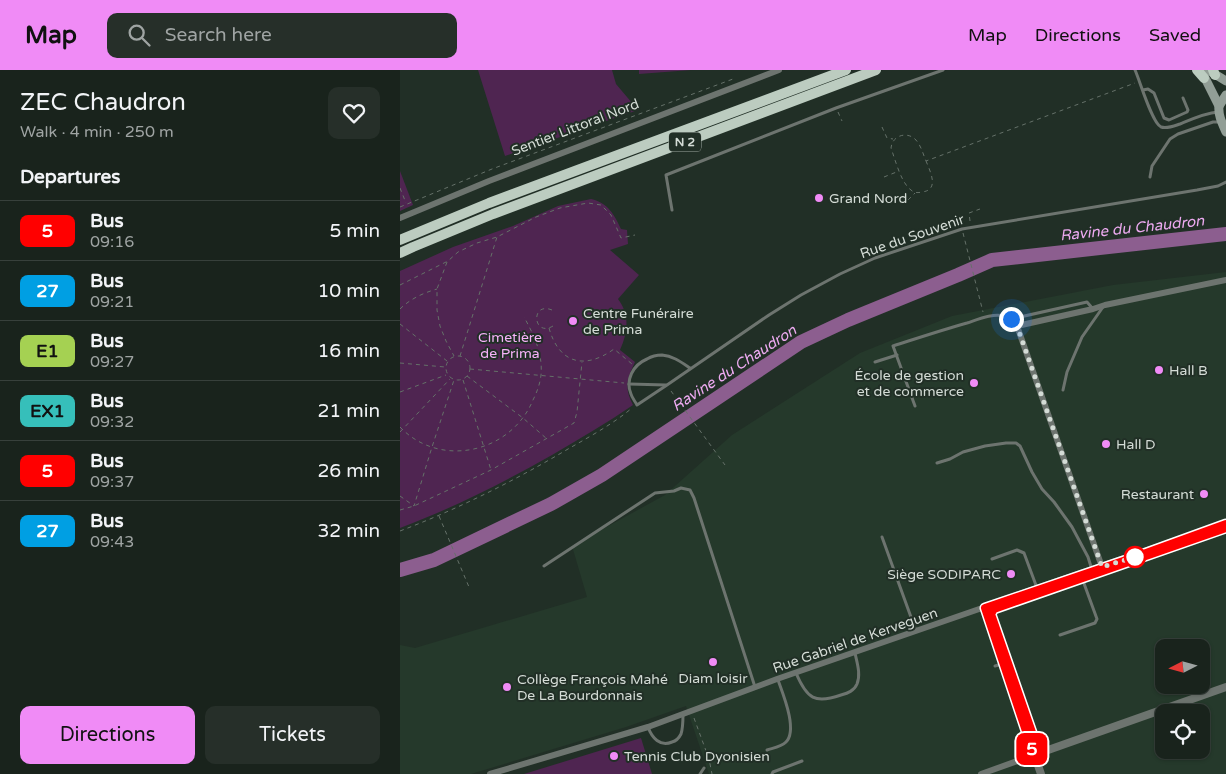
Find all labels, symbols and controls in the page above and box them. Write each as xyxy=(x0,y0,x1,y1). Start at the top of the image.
search box xyxy=(107,13,457,58)
text: Map xyxy=(25,21,77,50)
icon: search xyxy=(125,21,153,49)
text: Search here xyxy=(165,24,272,46)
text: Map xyxy=(968,24,1007,46)
text: Directions xyxy=(1035,24,1121,46)
text: Saved xyxy=(1149,24,1201,46)
button: heart xyxy=(328,87,380,139)
text: ZEC Chaudron xyxy=(20,88,186,117)
street label: Sentier Littoral Nord xyxy=(509,95,641,160)
text: Walk · 4 min · 250 m xyxy=(20,122,174,142)
road number: N 2 xyxy=(669,132,701,152)
text: Departures xyxy=(20,166,120,188)
place label: Grand Nord xyxy=(829,190,907,207)
marker: Grand Nord xyxy=(813,192,825,204)
text: Bus xyxy=(90,210,124,232)
street label: Rue du Souvenir xyxy=(858,210,967,262)
water label: Ravine du Chaudron xyxy=(1059,211,1206,245)
text: 5 xyxy=(42,220,53,242)
text: 5 min xyxy=(329,220,380,242)
text: 09:16 xyxy=(90,232,134,252)
text: Bus xyxy=(90,270,124,292)
text: 27 xyxy=(36,280,59,302)
text: 10 min xyxy=(317,280,380,302)
text: 09:21 xyxy=(90,292,134,312)
place label: Centre Funéraire de Prima xyxy=(583,305,694,338)
your location xyxy=(999,307,1024,332)
marker: Centre Funéraire de Prima xyxy=(567,315,579,327)
water label: Ravine du Chaudron xyxy=(668,320,800,415)
park label: Cimetière de Prima xyxy=(478,329,542,362)
text: Bus xyxy=(90,330,124,352)
text: E1 xyxy=(36,340,59,362)
text: 16 min xyxy=(317,340,380,362)
text: 09:27 xyxy=(90,352,134,372)
place label: Hall B xyxy=(1169,362,1208,379)
marker: Hall B xyxy=(1153,364,1165,376)
place label: École de gestion et de commerce xyxy=(855,367,964,400)
marker: École de gestion et de commerce xyxy=(968,377,980,389)
text: Bus xyxy=(90,390,124,412)
text: EX1 xyxy=(30,400,65,422)
text: 21 min xyxy=(317,400,380,422)
text: 09:32 xyxy=(90,412,134,432)
place label: Hall D xyxy=(1116,436,1156,453)
marker: Hall D xyxy=(1100,438,1112,450)
text: Bus xyxy=(90,450,124,472)
text: 5 xyxy=(42,460,53,482)
text: 26 min xyxy=(317,460,380,482)
text: 09:37 xyxy=(90,472,134,492)
place label: Restaurant xyxy=(1121,486,1195,503)
marker: Restaurant xyxy=(1198,488,1210,500)
text: Bus xyxy=(90,510,124,532)
text: 27 xyxy=(36,520,59,542)
text: 32 min xyxy=(317,520,380,542)
text: 09:43 xyxy=(90,532,134,552)
unlabelled marker xyxy=(1124,546,1146,568)
place label: Siège SODIPARC xyxy=(887,566,1001,583)
marker: Siège SODIPARC xyxy=(1005,568,1017,580)
street label: Rue Gabriel de Kerveguen xyxy=(770,604,940,677)
north arrow xyxy=(1155,639,1210,694)
map controls xyxy=(1155,639,1210,759)
marker: Diam loisir xyxy=(707,656,719,668)
place label: Diam loisir xyxy=(678,670,748,687)
place label: Collège François Mahé De La Bourdonnais xyxy=(517,671,668,704)
marker: Collège François Mahé De La Bourdonnais xyxy=(501,681,513,693)
button: locate xyxy=(1155,704,1210,759)
button: Directions xyxy=(20,706,195,764)
button: Tickets xyxy=(205,706,380,764)
line badge: 5 xyxy=(1016,733,1048,765)
text: 5 xyxy=(1026,738,1038,760)
place label: Tennis Club Dyonisien xyxy=(624,748,770,765)
marker: Tennis Club Dyonisien xyxy=(608,750,620,762)

